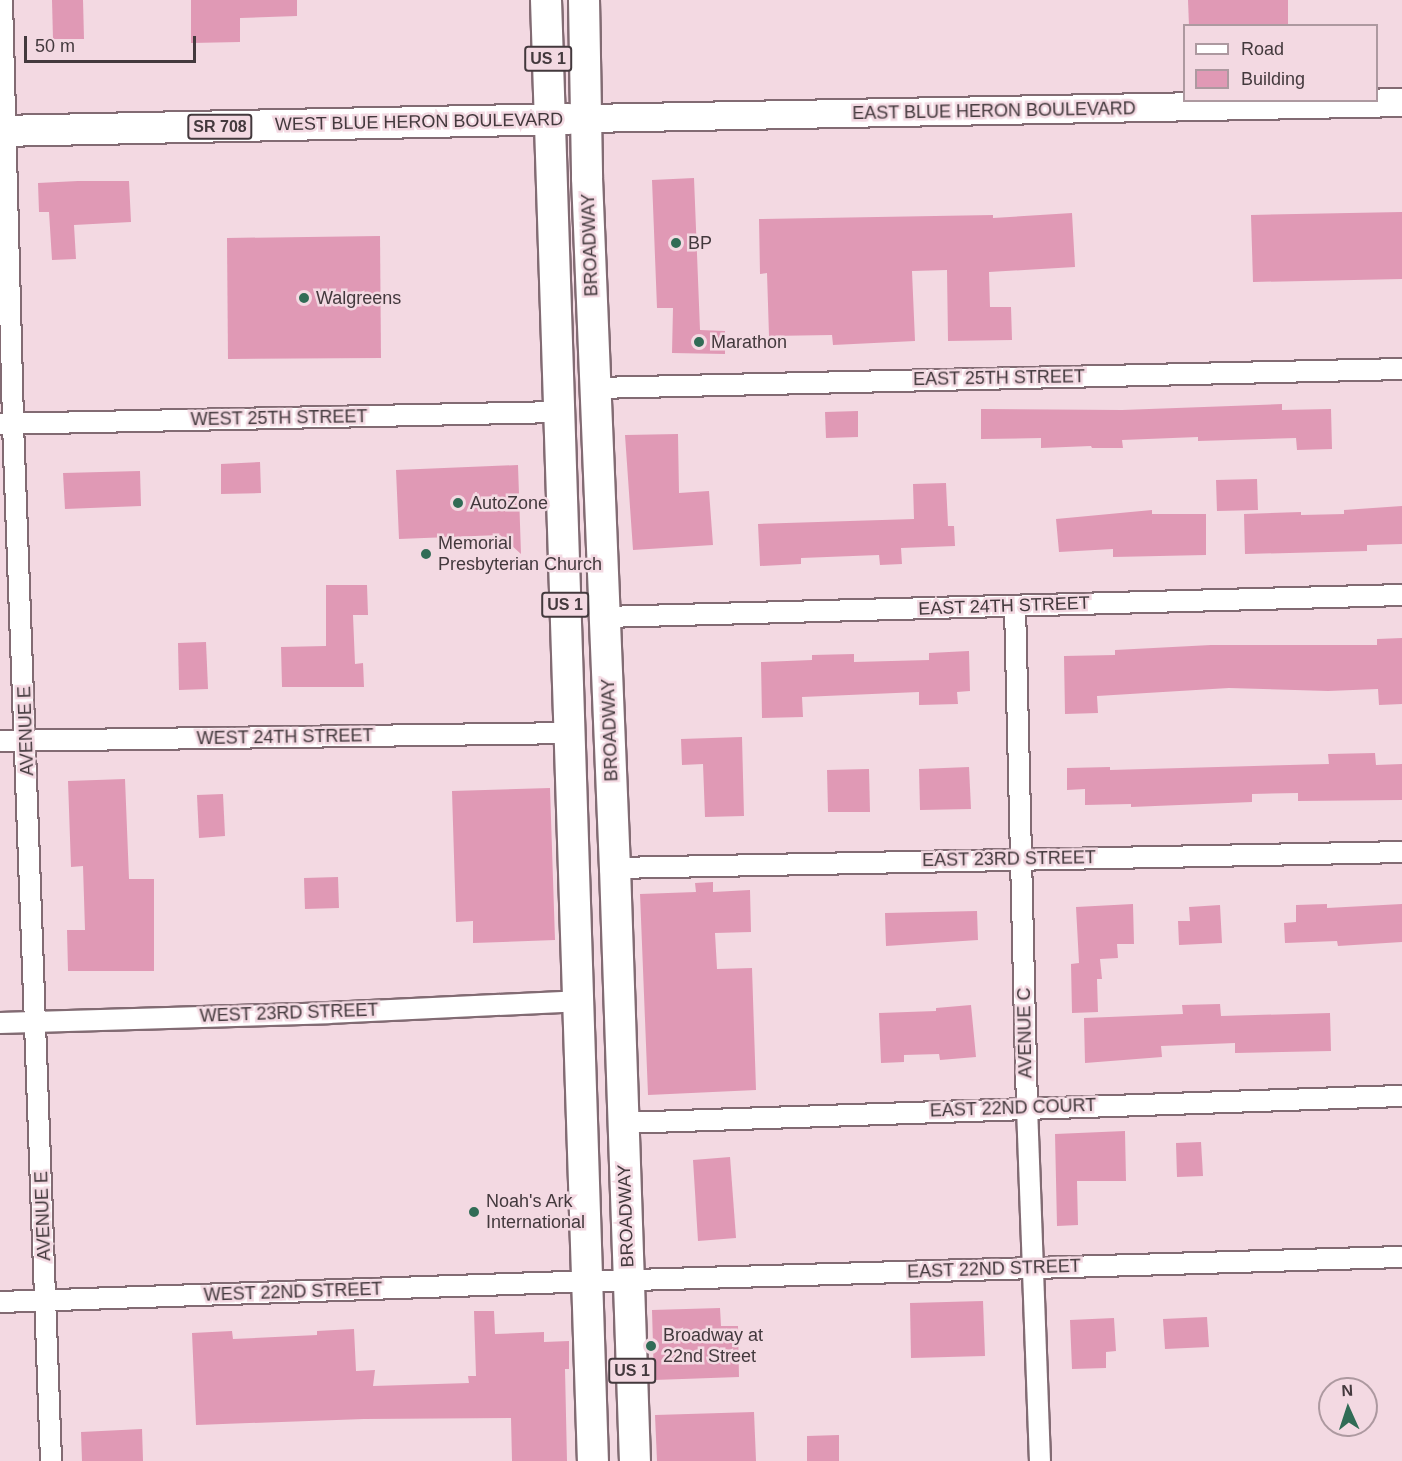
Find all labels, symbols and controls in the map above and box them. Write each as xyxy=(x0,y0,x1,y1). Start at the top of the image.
scale bar xyxy=(27,24,200,62)
legend xyxy=(1183,24,1378,102)
text: 50 m xyxy=(35,36,75,56)
text: Road xyxy=(1241,39,1284,59)
road number: US 1 xyxy=(524,46,572,72)
text: Building xyxy=(1241,69,1305,89)
street label: EAST BLUE HERON BOULEVARD xyxy=(852,98,1136,124)
street label: WEST BLUE HERON BOULEVARD xyxy=(274,109,564,135)
road number: SR 708 xyxy=(187,114,253,140)
street label: BROADWAY xyxy=(577,193,603,297)
place label: BP xyxy=(688,232,712,254)
marker: BP xyxy=(669,236,683,250)
place label: Walgreens xyxy=(316,287,401,309)
marker: Walgreens xyxy=(297,291,311,305)
place label: Marathon xyxy=(711,331,787,353)
marker: Marathon xyxy=(692,335,706,349)
street label: EAST 25TH STREET xyxy=(913,366,1085,390)
street label: WEST 25TH STREET xyxy=(190,406,368,430)
place label: AutoZone xyxy=(470,492,548,514)
marker: AutoZone xyxy=(451,496,465,510)
place label: Memorial Presbyterian Church xyxy=(438,533,602,576)
marker: Memorial Presbyterian Church xyxy=(419,547,433,561)
road number: US 1 xyxy=(541,592,589,618)
street label: EAST 24TH STREET xyxy=(918,592,1090,620)
street label: BROADWAY xyxy=(597,678,623,782)
street label: AVENUE E xyxy=(14,686,38,776)
street label: WEST 24TH STREET xyxy=(196,725,374,749)
street label: EAST 23RD STREET xyxy=(922,847,1096,871)
street label: AVENUE C xyxy=(1013,987,1037,1079)
street label: WEST 23RD STREET xyxy=(199,999,379,1027)
street label: EAST 22ND COURT xyxy=(929,1094,1097,1122)
street label: BROADWAY xyxy=(613,1164,639,1268)
street label: AVENUE E xyxy=(31,1171,55,1261)
place label: Noah's Ark International xyxy=(486,1191,585,1234)
marker: Noah's Ark International xyxy=(467,1205,481,1219)
street label: EAST 22ND STREET xyxy=(907,1255,1081,1283)
street label: WEST 22ND STREET xyxy=(203,1278,383,1306)
place label: Broadway at 22nd Street xyxy=(663,1325,763,1368)
marker: Broadway at 22nd Street xyxy=(644,1339,658,1353)
road number: US 1 xyxy=(608,1358,656,1384)
north arrow xyxy=(1318,1377,1378,1437)
text: N xyxy=(1341,1382,1353,1399)

